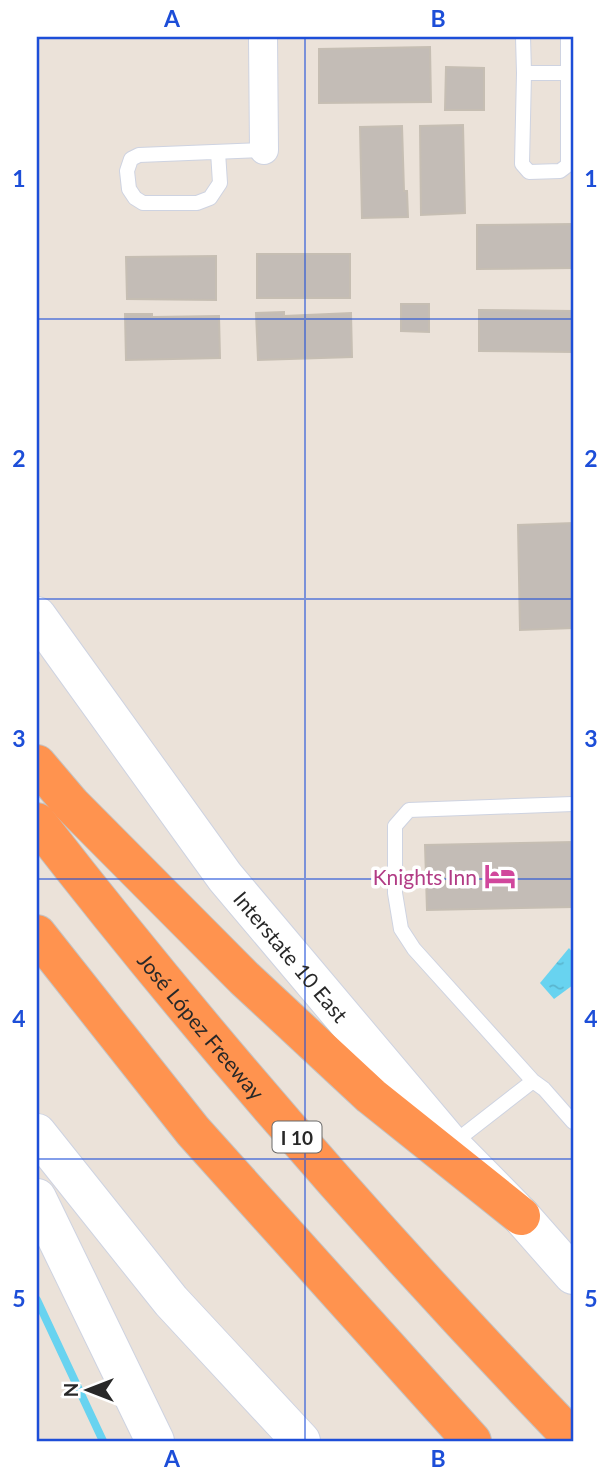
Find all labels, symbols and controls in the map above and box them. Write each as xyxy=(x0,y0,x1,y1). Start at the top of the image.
text: A xyxy=(163,4,181,32)
text: B xyxy=(430,4,446,32)
text: 1 xyxy=(12,164,26,192)
text: 1 xyxy=(584,164,598,192)
text: 2 xyxy=(12,444,26,472)
text: 2 xyxy=(584,444,598,472)
text: 3 xyxy=(12,724,26,752)
text: 3 xyxy=(584,724,598,752)
hotel icon: Knights Inn xyxy=(483,859,517,893)
place label: Knights Inn xyxy=(373,864,477,889)
street label: Interstate 10 East xyxy=(229,886,354,1027)
street label: José López Freeway xyxy=(133,947,270,1104)
text: 4 xyxy=(12,1004,26,1032)
text: 4 xyxy=(584,1004,598,1032)
road number: I 10 xyxy=(272,1121,322,1152)
text: 5 xyxy=(12,1284,26,1312)
text: 5 xyxy=(584,1284,598,1312)
north arrow xyxy=(52,1356,122,1426)
text: N xyxy=(59,1383,82,1397)
text: A xyxy=(163,1444,181,1472)
text: B xyxy=(430,1444,446,1472)

